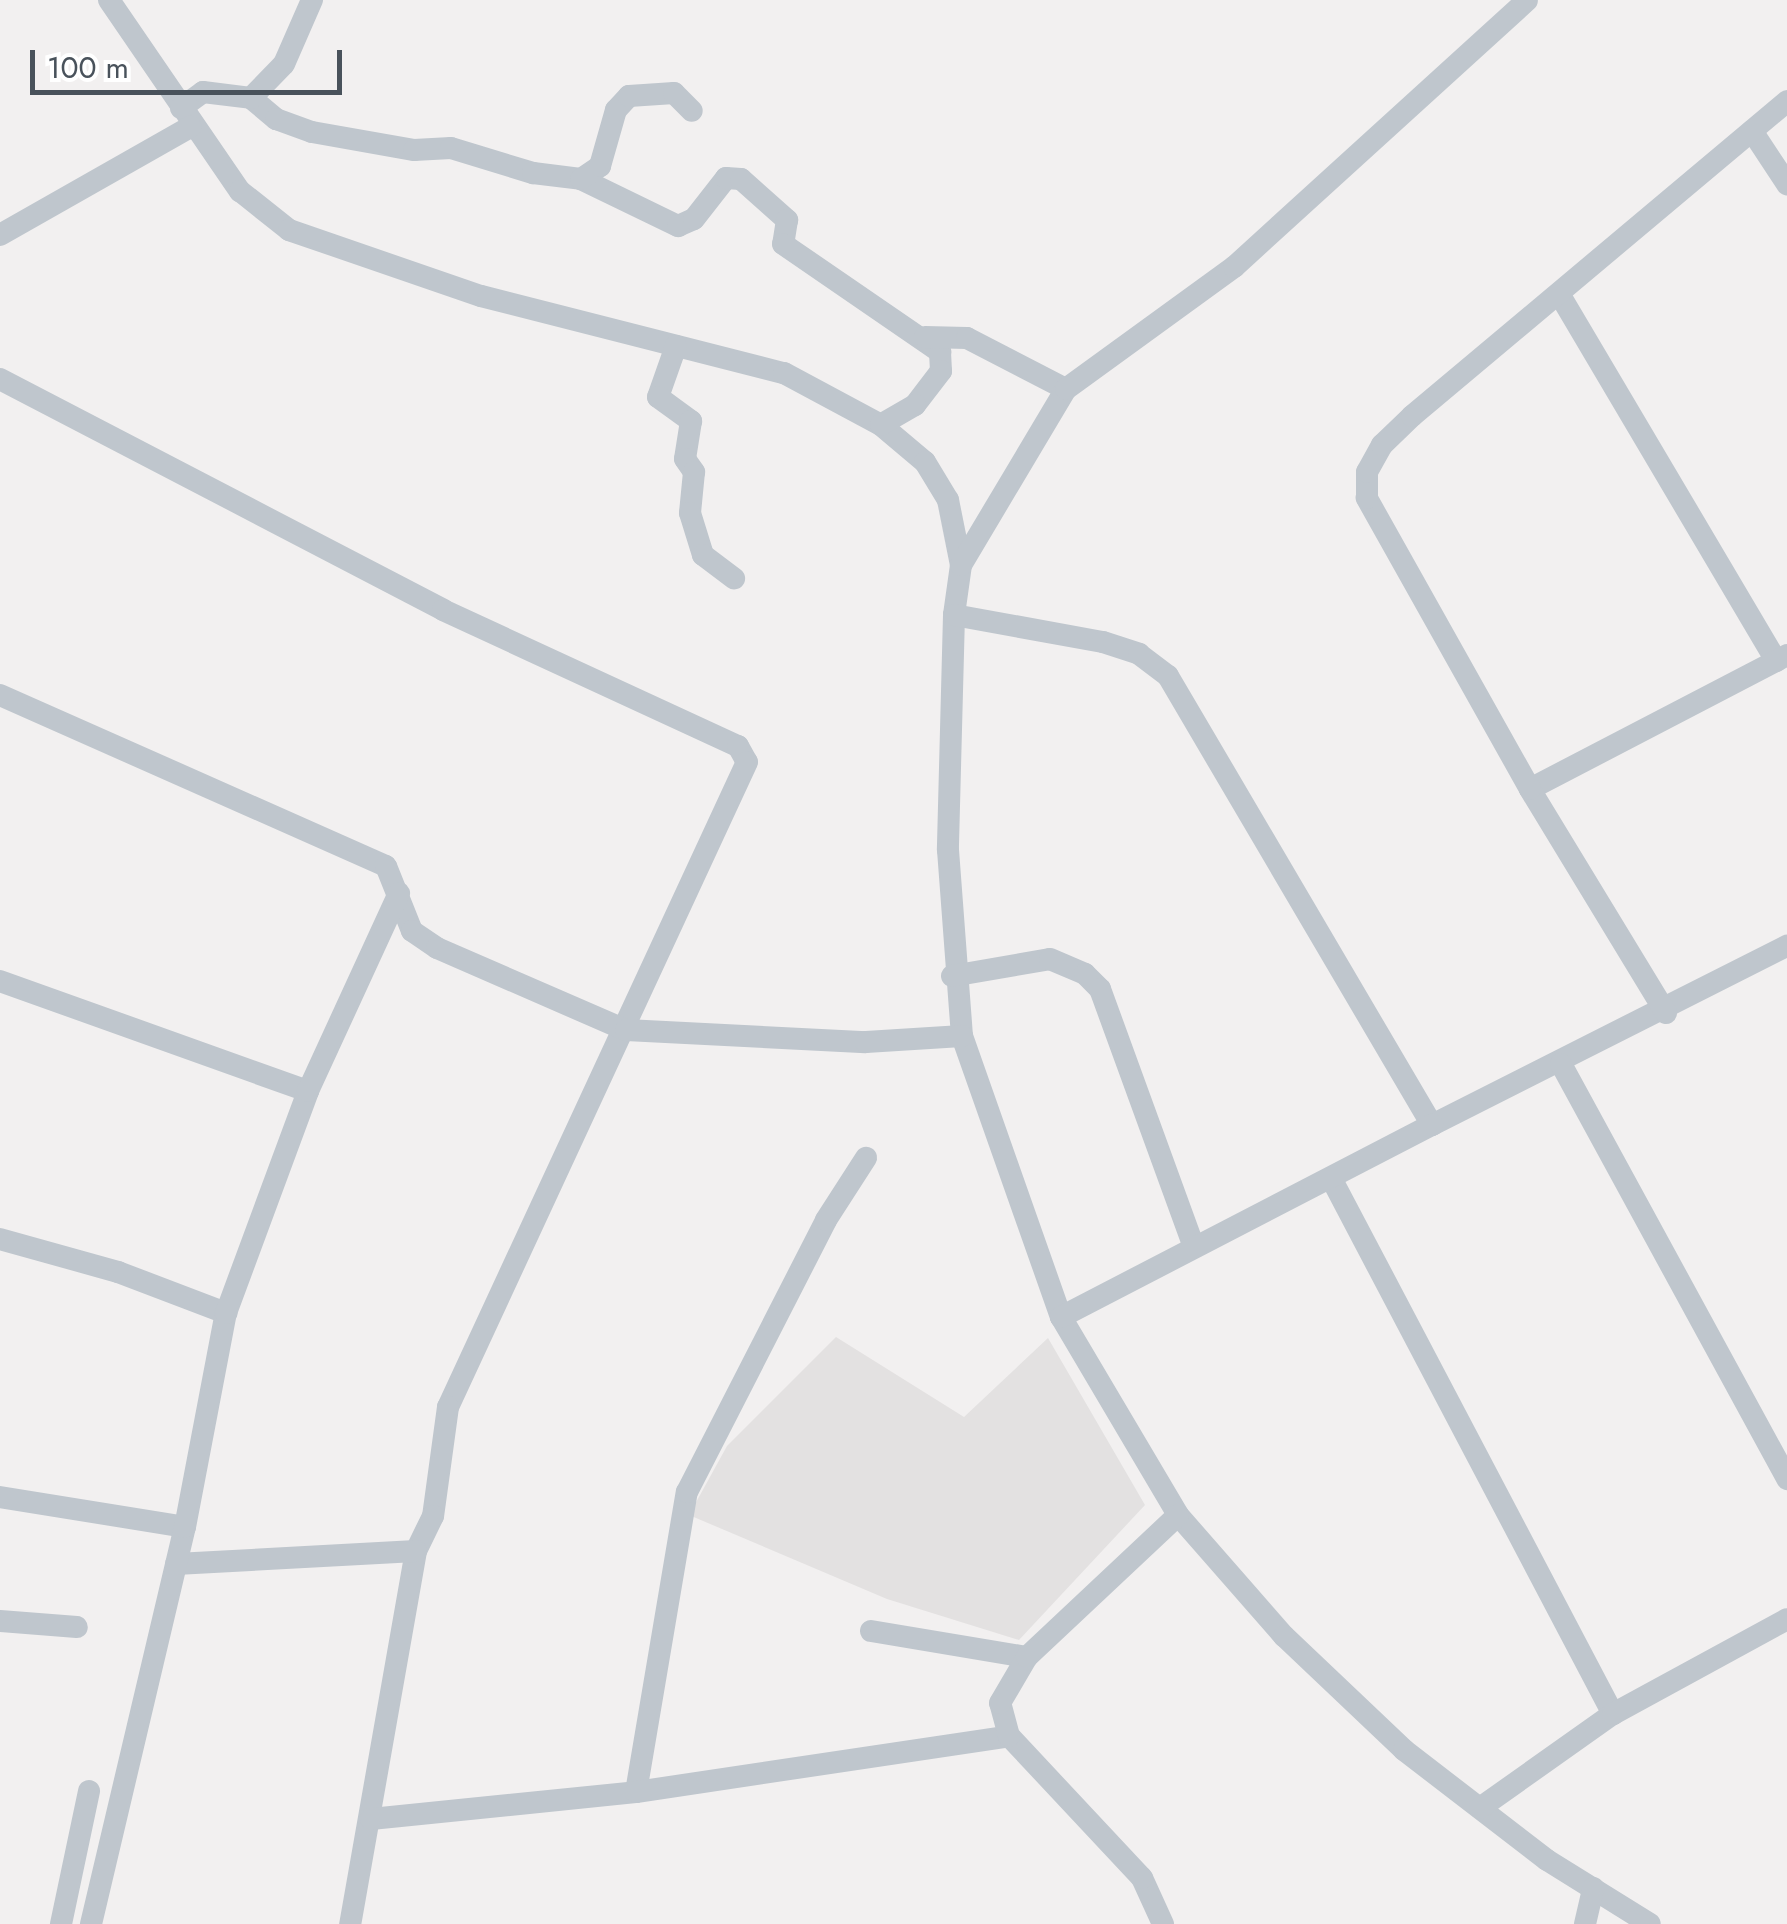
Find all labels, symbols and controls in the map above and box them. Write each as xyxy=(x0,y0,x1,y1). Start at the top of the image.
scale bar xyxy=(35,30,348,92)
text: 100 m xyxy=(47,46,129,89)

